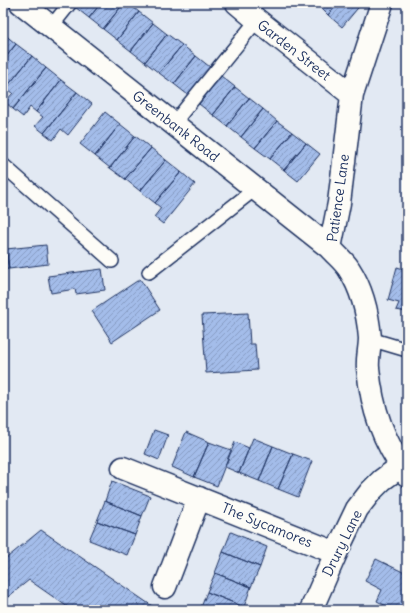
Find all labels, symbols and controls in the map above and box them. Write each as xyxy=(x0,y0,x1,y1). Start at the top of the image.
street label: Garden Street xyxy=(254,16,335,84)
street label: Greenbank Road xyxy=(129,86,223,166)
street label: Patience Lane xyxy=(323,153,353,243)
street label: The Sycamores xyxy=(219,499,315,551)
street label: Drury Lane xyxy=(318,507,366,579)

